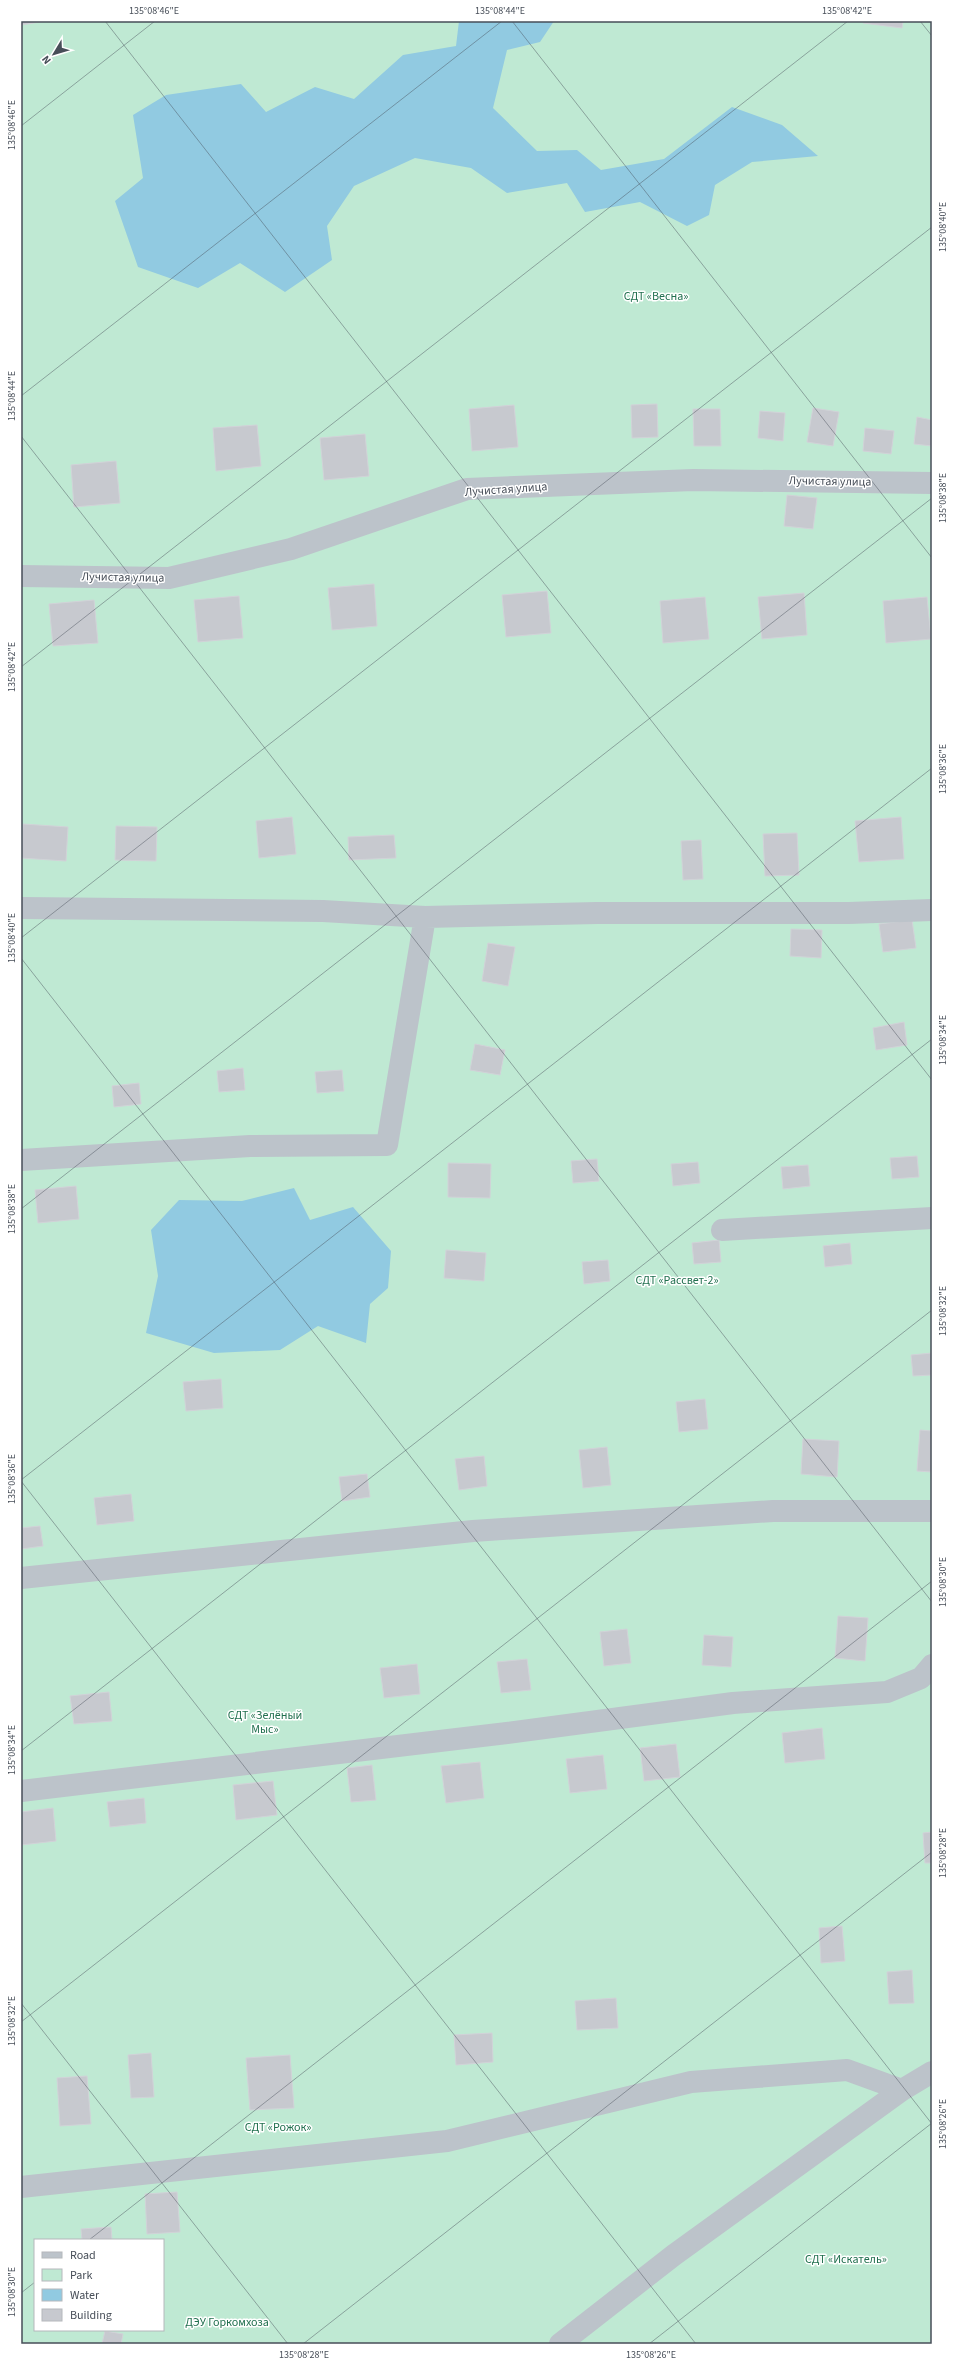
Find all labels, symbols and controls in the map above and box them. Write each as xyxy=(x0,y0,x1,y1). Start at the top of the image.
text: 135°08'46"E xyxy=(129,4,179,18)
text: 135°08'44"E xyxy=(475,4,525,18)
text: 135°08'42"E xyxy=(822,4,872,18)
north arrow xyxy=(34,34,74,74)
text: N xyxy=(38,52,55,67)
text: 135°08'46"E xyxy=(5,100,19,150)
text: 135°08'40"E xyxy=(936,202,950,252)
park label: СДТ «Весна» xyxy=(624,288,688,305)
text: 135°08'44"E xyxy=(5,371,19,421)
street label: Лучистая улица xyxy=(788,472,872,491)
text: 135°08'38"E xyxy=(936,473,950,523)
street label: Лучистая улица xyxy=(464,478,548,501)
street label: Лучистая улица xyxy=(81,568,165,587)
text: 135°08'42"E xyxy=(5,642,19,692)
text: 135°08'36"E xyxy=(936,744,950,794)
text: 135°08'40"E xyxy=(5,913,19,963)
text: 135°08'34"E xyxy=(936,1015,950,1065)
text: 135°08'38"E xyxy=(5,1184,19,1234)
park label: СДТ «Рассвет-2» xyxy=(635,1272,719,1289)
text: 135°08'32"E xyxy=(936,1286,950,1336)
text: 135°08'36"E xyxy=(5,1454,19,1504)
text: 135°08'30"E xyxy=(936,1557,950,1607)
park label: СДТ «Зелёный Мыс» xyxy=(228,1707,302,1738)
text: 135°08'34"E xyxy=(5,1725,19,1775)
text: 135°08'28"E xyxy=(936,1828,950,1878)
text: 135°08'32"E xyxy=(5,1996,19,2046)
text: 135°08'26"E xyxy=(936,2099,950,2149)
park label: СДТ «Рожок» xyxy=(245,2119,311,2136)
legend xyxy=(34,2239,164,2331)
text: Road xyxy=(70,2247,96,2264)
park label: СДТ «Искатель» xyxy=(805,2251,887,2268)
text: 135°08'30"E xyxy=(5,2267,19,2317)
text: Park xyxy=(70,2267,92,2284)
text: Water xyxy=(70,2287,100,2304)
text: Building xyxy=(70,2307,112,2324)
park label: ДЭУ Горкомхоза xyxy=(185,2314,269,2331)
text: 135°08'28"E xyxy=(279,2348,329,2362)
text: 135°08'26"E xyxy=(626,2348,676,2362)

